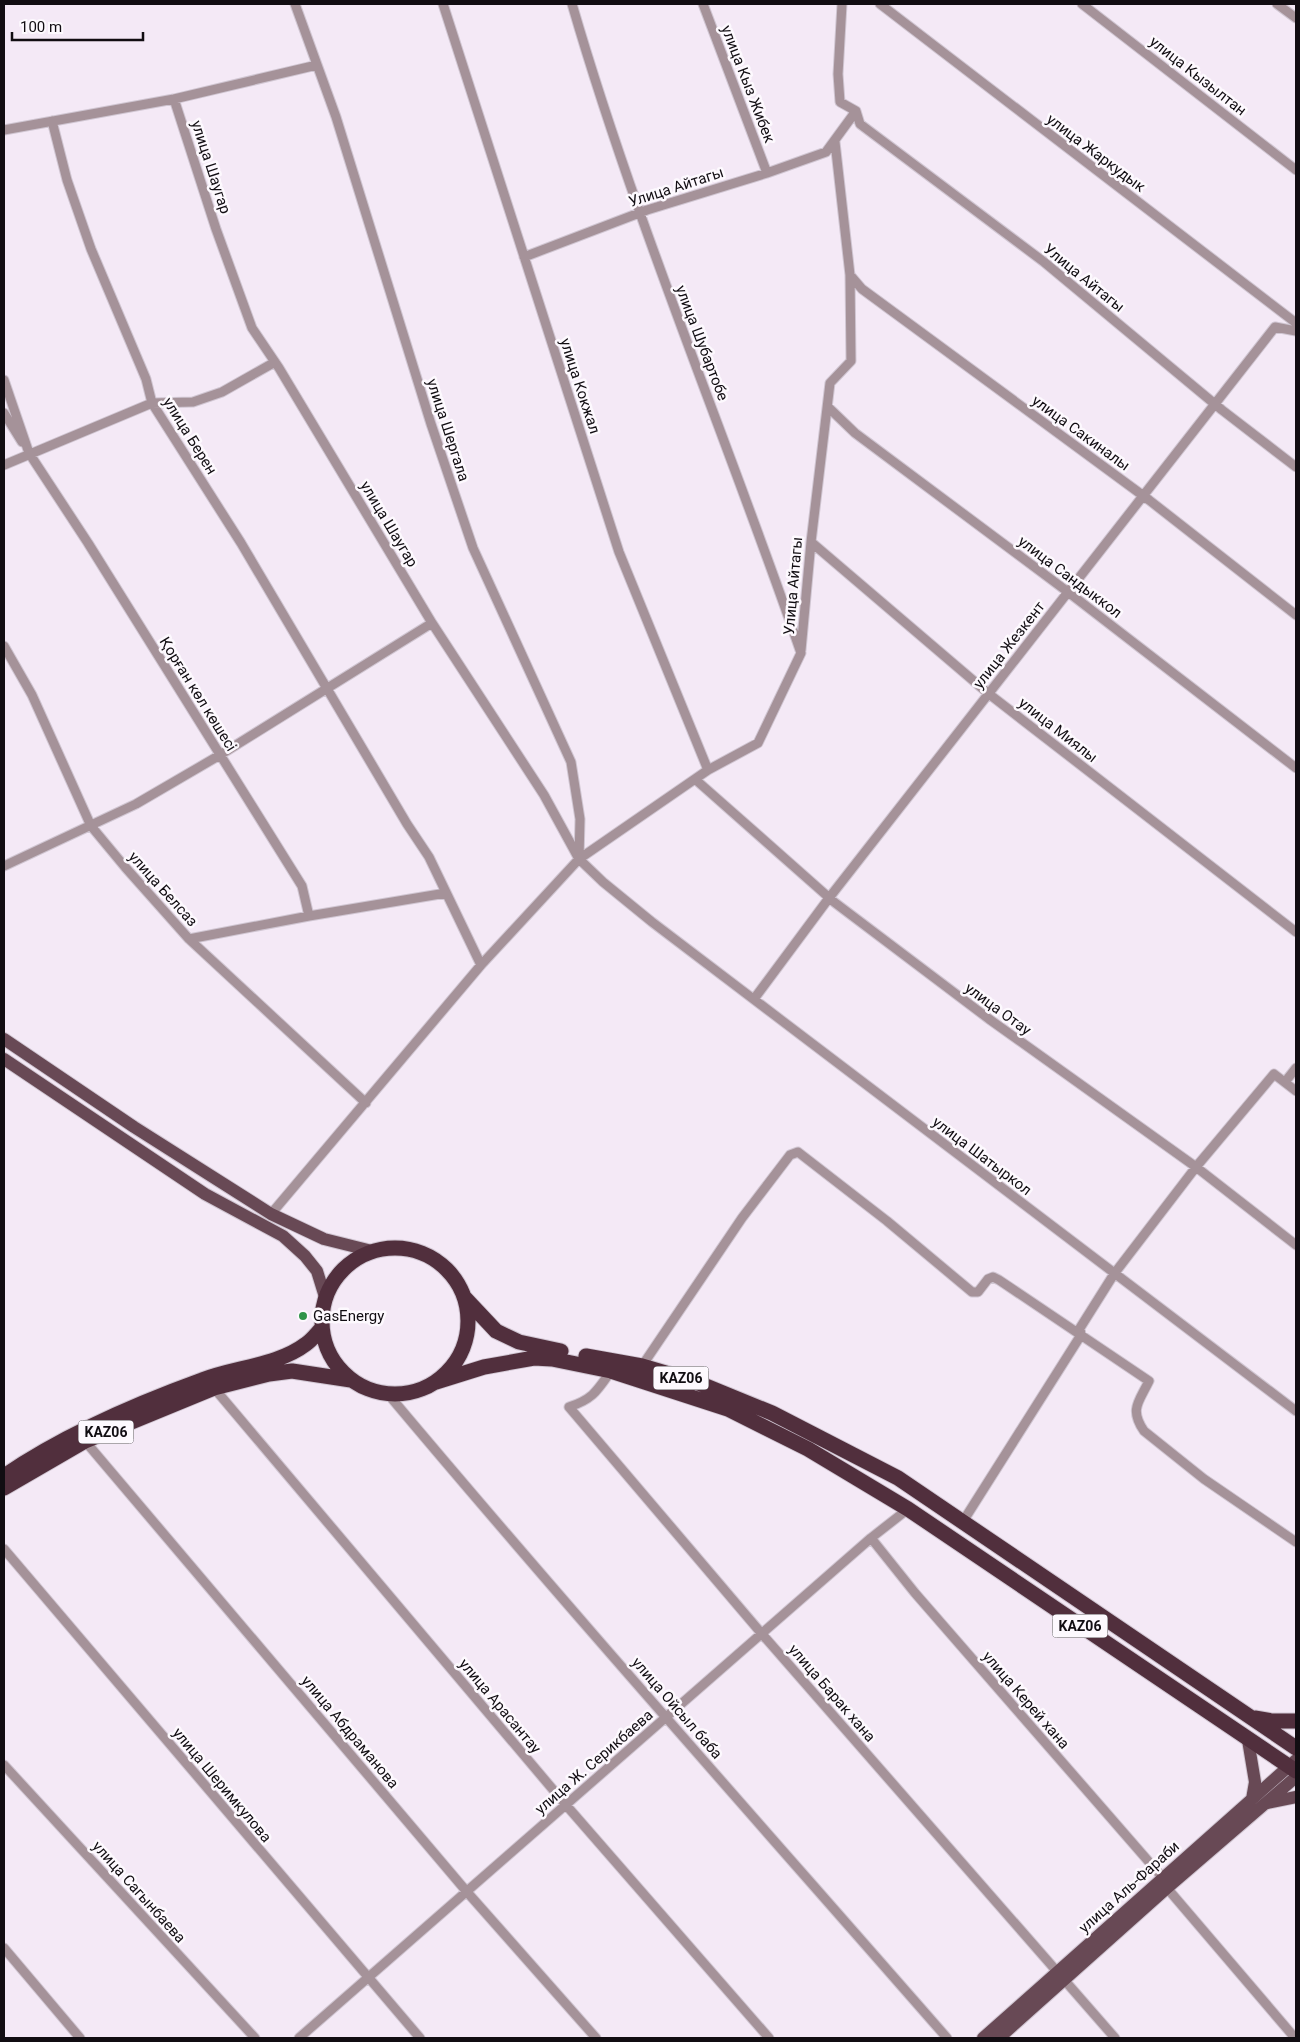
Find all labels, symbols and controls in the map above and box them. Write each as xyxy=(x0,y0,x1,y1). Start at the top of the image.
scale bar xyxy=(12,10,144,42)
text: 100 m xyxy=(20,18,62,36)
street label: улица Кыз Жибек xyxy=(717,23,779,145)
street label: улица Кызылтан xyxy=(1146,33,1250,119)
street label: улица Жаркудык xyxy=(1043,110,1149,196)
street label: улица Шаугар xyxy=(187,118,235,216)
street label: Улица Айтагы xyxy=(626,163,726,211)
street label: Улица Айтагы xyxy=(1040,240,1128,316)
street label: улица Шубартобе xyxy=(672,283,732,403)
street label: улица Кокжал xyxy=(556,336,604,436)
street label: улица Шергала xyxy=(423,376,473,484)
street label: улица Сакиналы xyxy=(1028,391,1134,475)
street label: улица Берен xyxy=(159,394,221,478)
street label: улица Шаугар xyxy=(356,478,422,570)
street label: улица Сандыккол xyxy=(1015,532,1125,622)
street label: Улица Айтагы xyxy=(780,536,806,636)
street label: улица Жезкент xyxy=(969,598,1049,692)
street label: Қорған көл көшесі xyxy=(156,634,240,754)
street label: улица Миялы xyxy=(1015,694,1101,766)
street label: улица Белсаз xyxy=(125,848,201,930)
street label: улица Отау xyxy=(961,979,1035,1039)
street label: улица Шатыркол xyxy=(929,1113,1035,1199)
place label: GasEnergy xyxy=(313,1307,384,1325)
marker: GasEnergy xyxy=(297,1310,309,1322)
road number: KАZ06 xyxy=(654,1366,708,1390)
road number: KАZ06 xyxy=(78,1420,134,1444)
road number: KАZ06 xyxy=(1052,1614,1108,1638)
street label: улица Барак хана xyxy=(785,1641,879,1745)
street label: улица Керей хана xyxy=(979,1648,1073,1752)
street label: улица Ойсыл баба xyxy=(628,1654,726,1762)
street label: улица Арасантау xyxy=(455,1655,545,1757)
street label: улица Абдраманова xyxy=(298,1672,402,1792)
street label: улица Ж. Серикбаева xyxy=(531,1706,657,1818)
street label: улица Шеримкулова xyxy=(169,1724,275,1846)
street label: улица Сагынбаева xyxy=(89,1837,189,1947)
street label: улица Аль-Фараби xyxy=(1075,1837,1183,1937)

